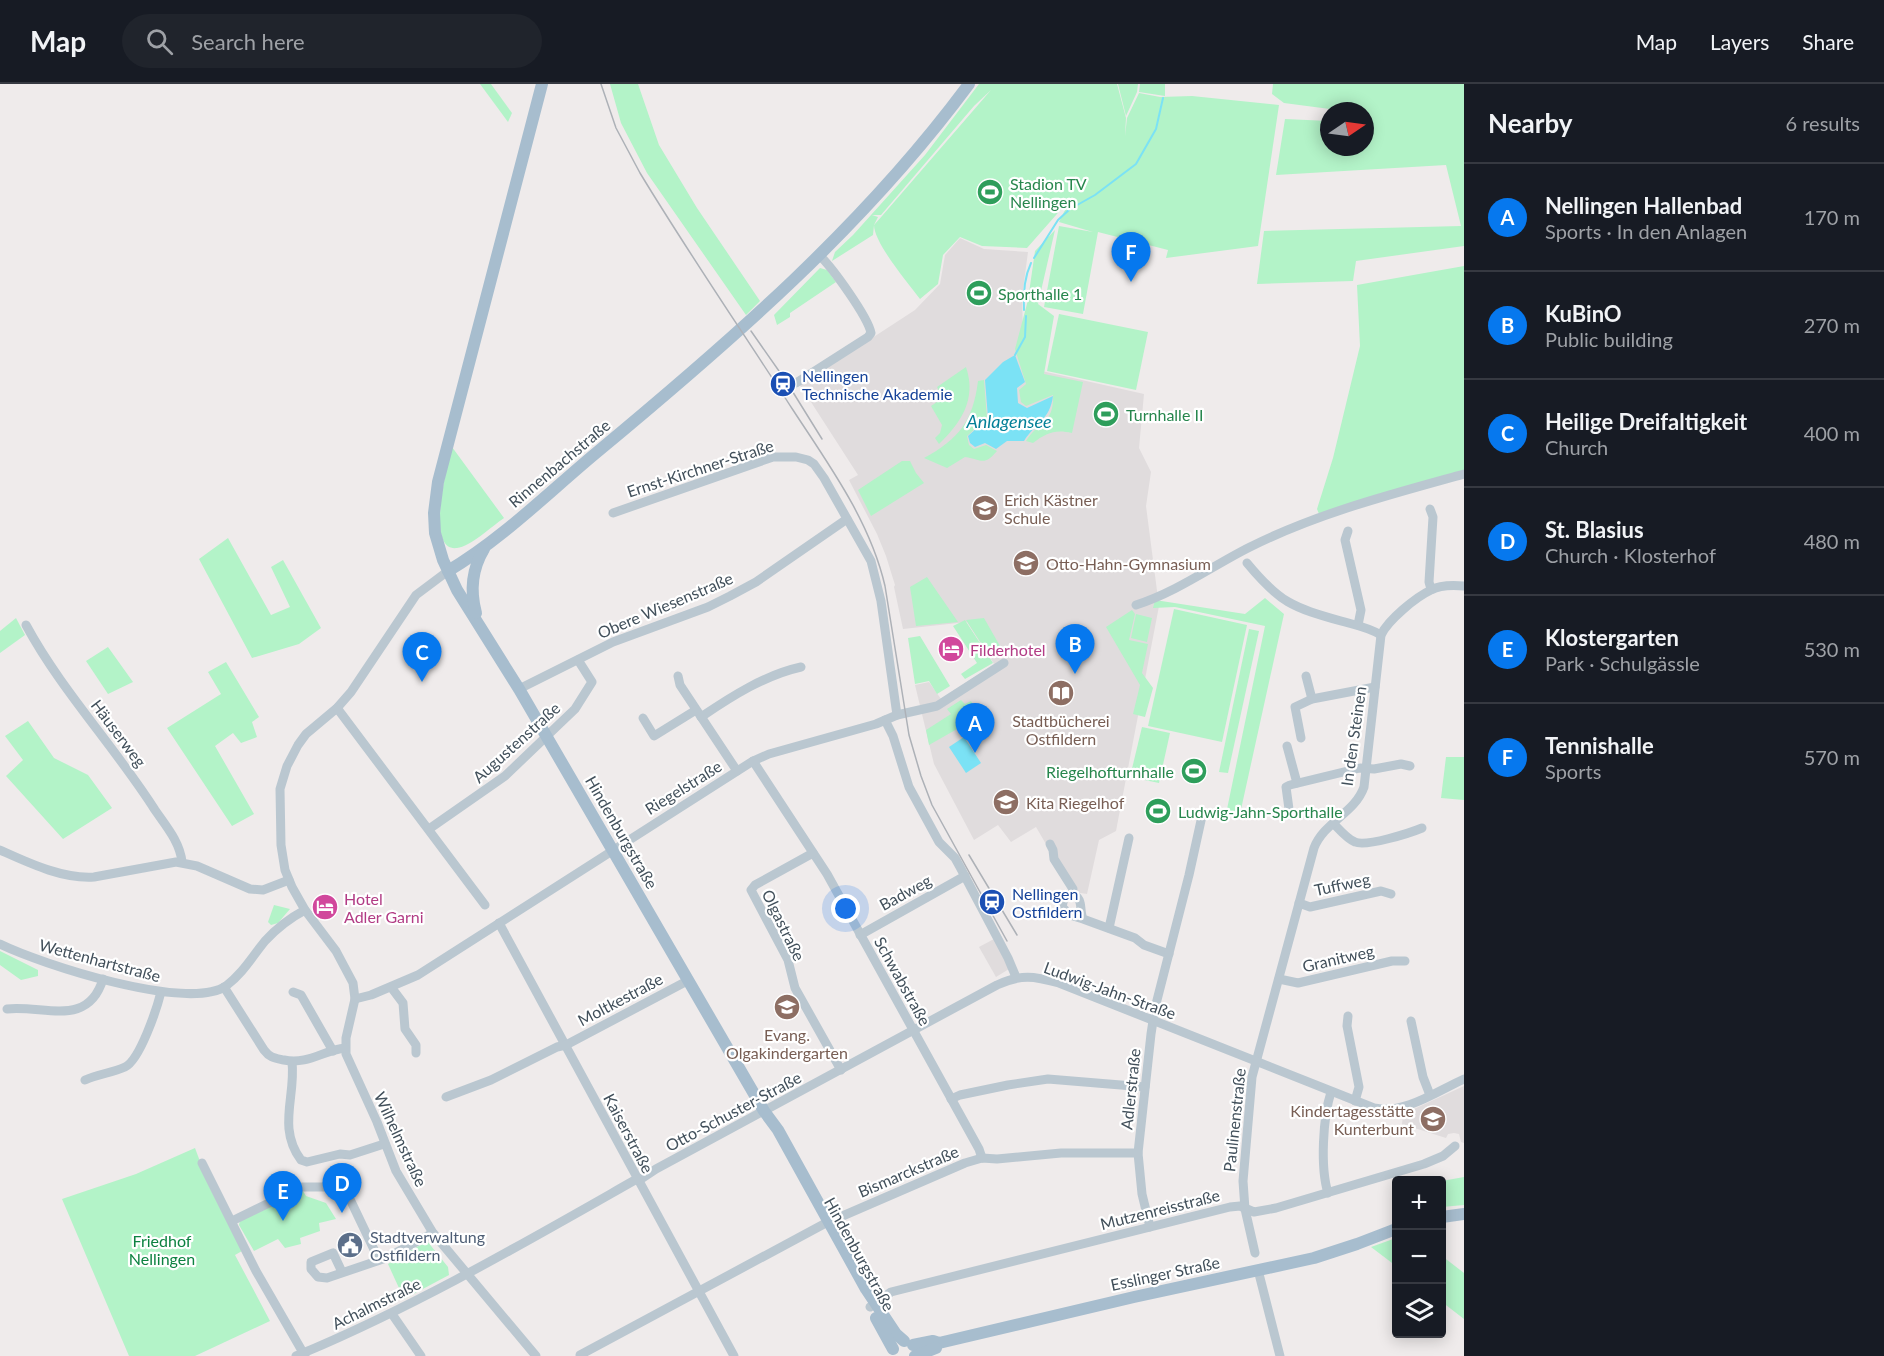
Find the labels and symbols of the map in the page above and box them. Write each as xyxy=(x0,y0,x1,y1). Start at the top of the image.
north arrow xyxy=(1320,102,1374,156)
place label: Stadion TV Nellingen xyxy=(1010,174,1087,211)
sports icon: Stadion TV Nellingen xyxy=(975,177,1005,207)
pin: F xyxy=(1112,232,1150,282)
sports icon: Sporthalle 1 xyxy=(964,278,994,308)
place label: Sporthalle 1 xyxy=(998,284,1082,303)
place label: Nellingen Technische Akademie xyxy=(802,366,953,403)
station icon: Nellingen Technische Akademie xyxy=(768,369,798,399)
sports icon: Turnhalle II xyxy=(1091,399,1121,429)
place label: Turnhalle II xyxy=(1126,405,1203,424)
water label: Anlagensee xyxy=(965,410,1052,432)
street label: Rinnenbachstraße xyxy=(504,415,614,511)
street label: Ernst-Kirchner-Straße xyxy=(624,435,776,501)
place label: Erich Kästner Schule xyxy=(1004,490,1098,527)
school or university icon: Erich Kästner Schule xyxy=(970,493,1000,523)
school or university icon: Otto-Hahn-Gymnasium xyxy=(1011,548,1041,578)
place label: Otto-Hahn-Gymnasium xyxy=(1046,554,1211,573)
street label: Obere Wiesenstraße xyxy=(595,568,735,642)
pin: B xyxy=(1056,624,1094,674)
pin: C xyxy=(402,632,442,682)
hotel icon: Filderhotel xyxy=(936,634,966,664)
place label: Filderhotel xyxy=(970,640,1046,659)
library icon: Stadtbücherei Ostfildern xyxy=(1046,678,1076,708)
street label: In den Steinen xyxy=(1337,685,1369,787)
street label: Häuserweg xyxy=(88,696,150,770)
street label: Augustenstraße xyxy=(468,698,564,786)
pin: A xyxy=(956,704,994,753)
place label: Stadtbücherei Ostfildern xyxy=(1012,711,1110,748)
street label: Riegelstraße xyxy=(641,756,725,818)
sports icon: Riegelhofturnhalle xyxy=(1179,756,1209,786)
place label: Riegelhofturnhalle xyxy=(1046,762,1174,781)
street label: Hindenburgstraße xyxy=(582,772,662,892)
school or university icon: Kita Riegelhof xyxy=(991,787,1021,817)
place label: Kita Riegelhof xyxy=(1026,793,1125,812)
sports icon: Ludwig-Jahn-Sporthalle xyxy=(1143,796,1173,826)
place label: Ludwig-Jahn-Sporthalle xyxy=(1178,802,1343,821)
street label: Tuffweg xyxy=(1312,869,1372,899)
street label: Badweg xyxy=(876,870,934,914)
place label: Nellingen Ostfildern xyxy=(1012,884,1082,921)
street label: Olgastraße xyxy=(759,886,809,964)
station icon: Nellingen Ostfildern xyxy=(977,887,1007,917)
place label: Hotel Adler Garni xyxy=(344,889,424,926)
hotel icon: Hotel Adler Garni xyxy=(310,892,340,922)
your location xyxy=(831,894,860,923)
street label: Schwabstraße xyxy=(871,933,935,1029)
street label: Wettenhartstraße xyxy=(37,935,163,985)
street label: Granitweg xyxy=(1300,941,1376,975)
street label: Ludwig-Jahn-Straße xyxy=(1041,957,1179,1023)
street label: Moltkestraße xyxy=(574,969,666,1029)
school or university icon: Evang. Olgakindergarten xyxy=(772,992,802,1022)
place label: Evang. Olgakindergarten xyxy=(726,1025,848,1062)
street label: Adlerstraße xyxy=(1116,1047,1144,1131)
street label: Otto-Schuster-Straße xyxy=(662,1067,804,1155)
street label: Paulinenstraße xyxy=(1219,1067,1249,1173)
street label: Wilhelmstraße xyxy=(371,1089,431,1189)
street label: Kaiserstraße xyxy=(600,1090,658,1176)
place label: Kindertagesstätte Kunterbunt xyxy=(1290,1101,1414,1138)
school or university icon: Kindertagesstätte Kunterbunt xyxy=(1418,1104,1448,1134)
street label: Bismarckstraße xyxy=(855,1141,961,1201)
pin: D xyxy=(322,1164,362,1213)
pin: E xyxy=(264,1172,302,1221)
street label: Mutzenreisstraße xyxy=(1098,1185,1222,1233)
street label: Hindenburgstraße xyxy=(821,1194,899,1314)
place label: Stadtverwaltung Ostfildern xyxy=(370,1227,485,1264)
public building icon: Stadtverwaltung Ostfildern xyxy=(335,1230,365,1260)
park label: Friedhof Nellingen xyxy=(129,1231,195,1268)
street label: Esslinger Straße xyxy=(1109,1252,1221,1294)
street label: Achalmstraße xyxy=(329,1273,423,1333)

